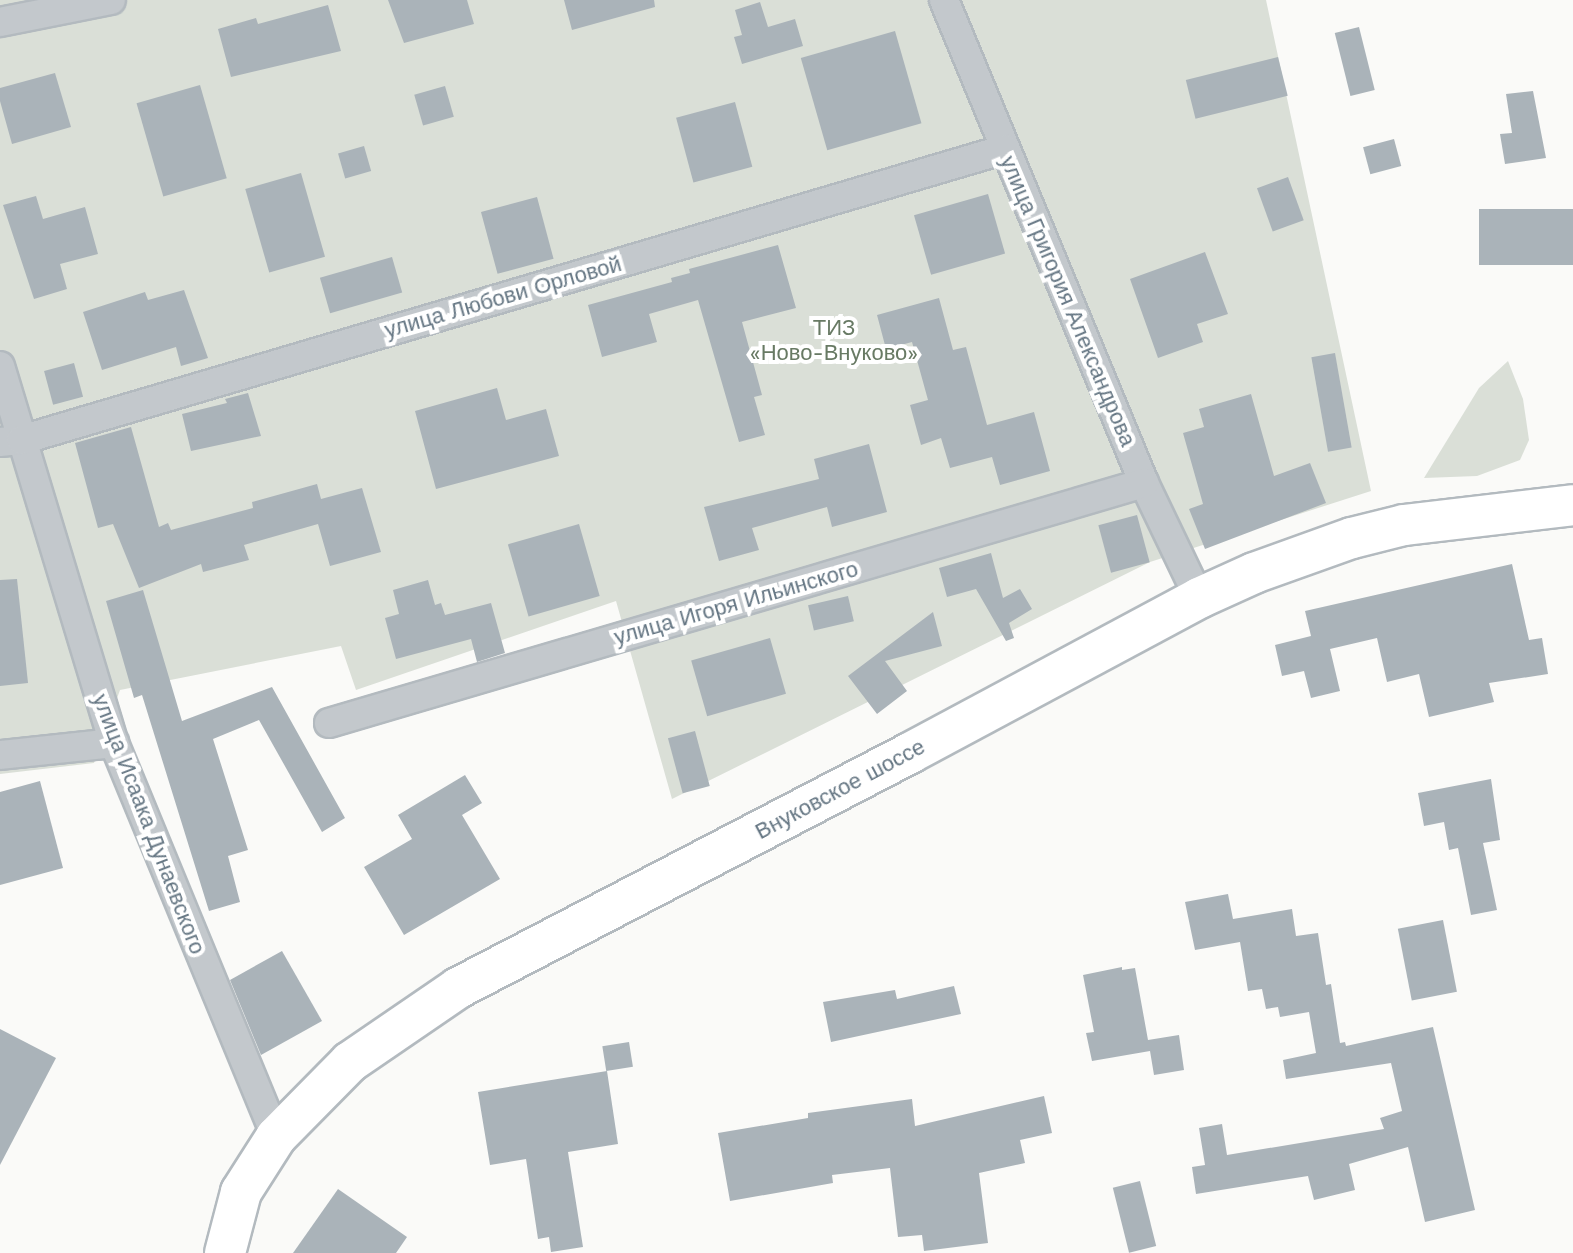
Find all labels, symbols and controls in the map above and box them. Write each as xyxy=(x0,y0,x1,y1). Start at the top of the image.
street label: улица Григория Александрова xyxy=(995,152,1141,450)
street label: улица Любови Орловой xyxy=(382,251,624,343)
park label: ТИЗ «Ново-Внуково» xyxy=(750,314,918,366)
street label: улица Игоря Ильинского xyxy=(611,556,861,650)
street label: улица Исаака Дунаевского xyxy=(87,690,211,958)
street label: Внуковское шоссе xyxy=(751,733,929,845)

